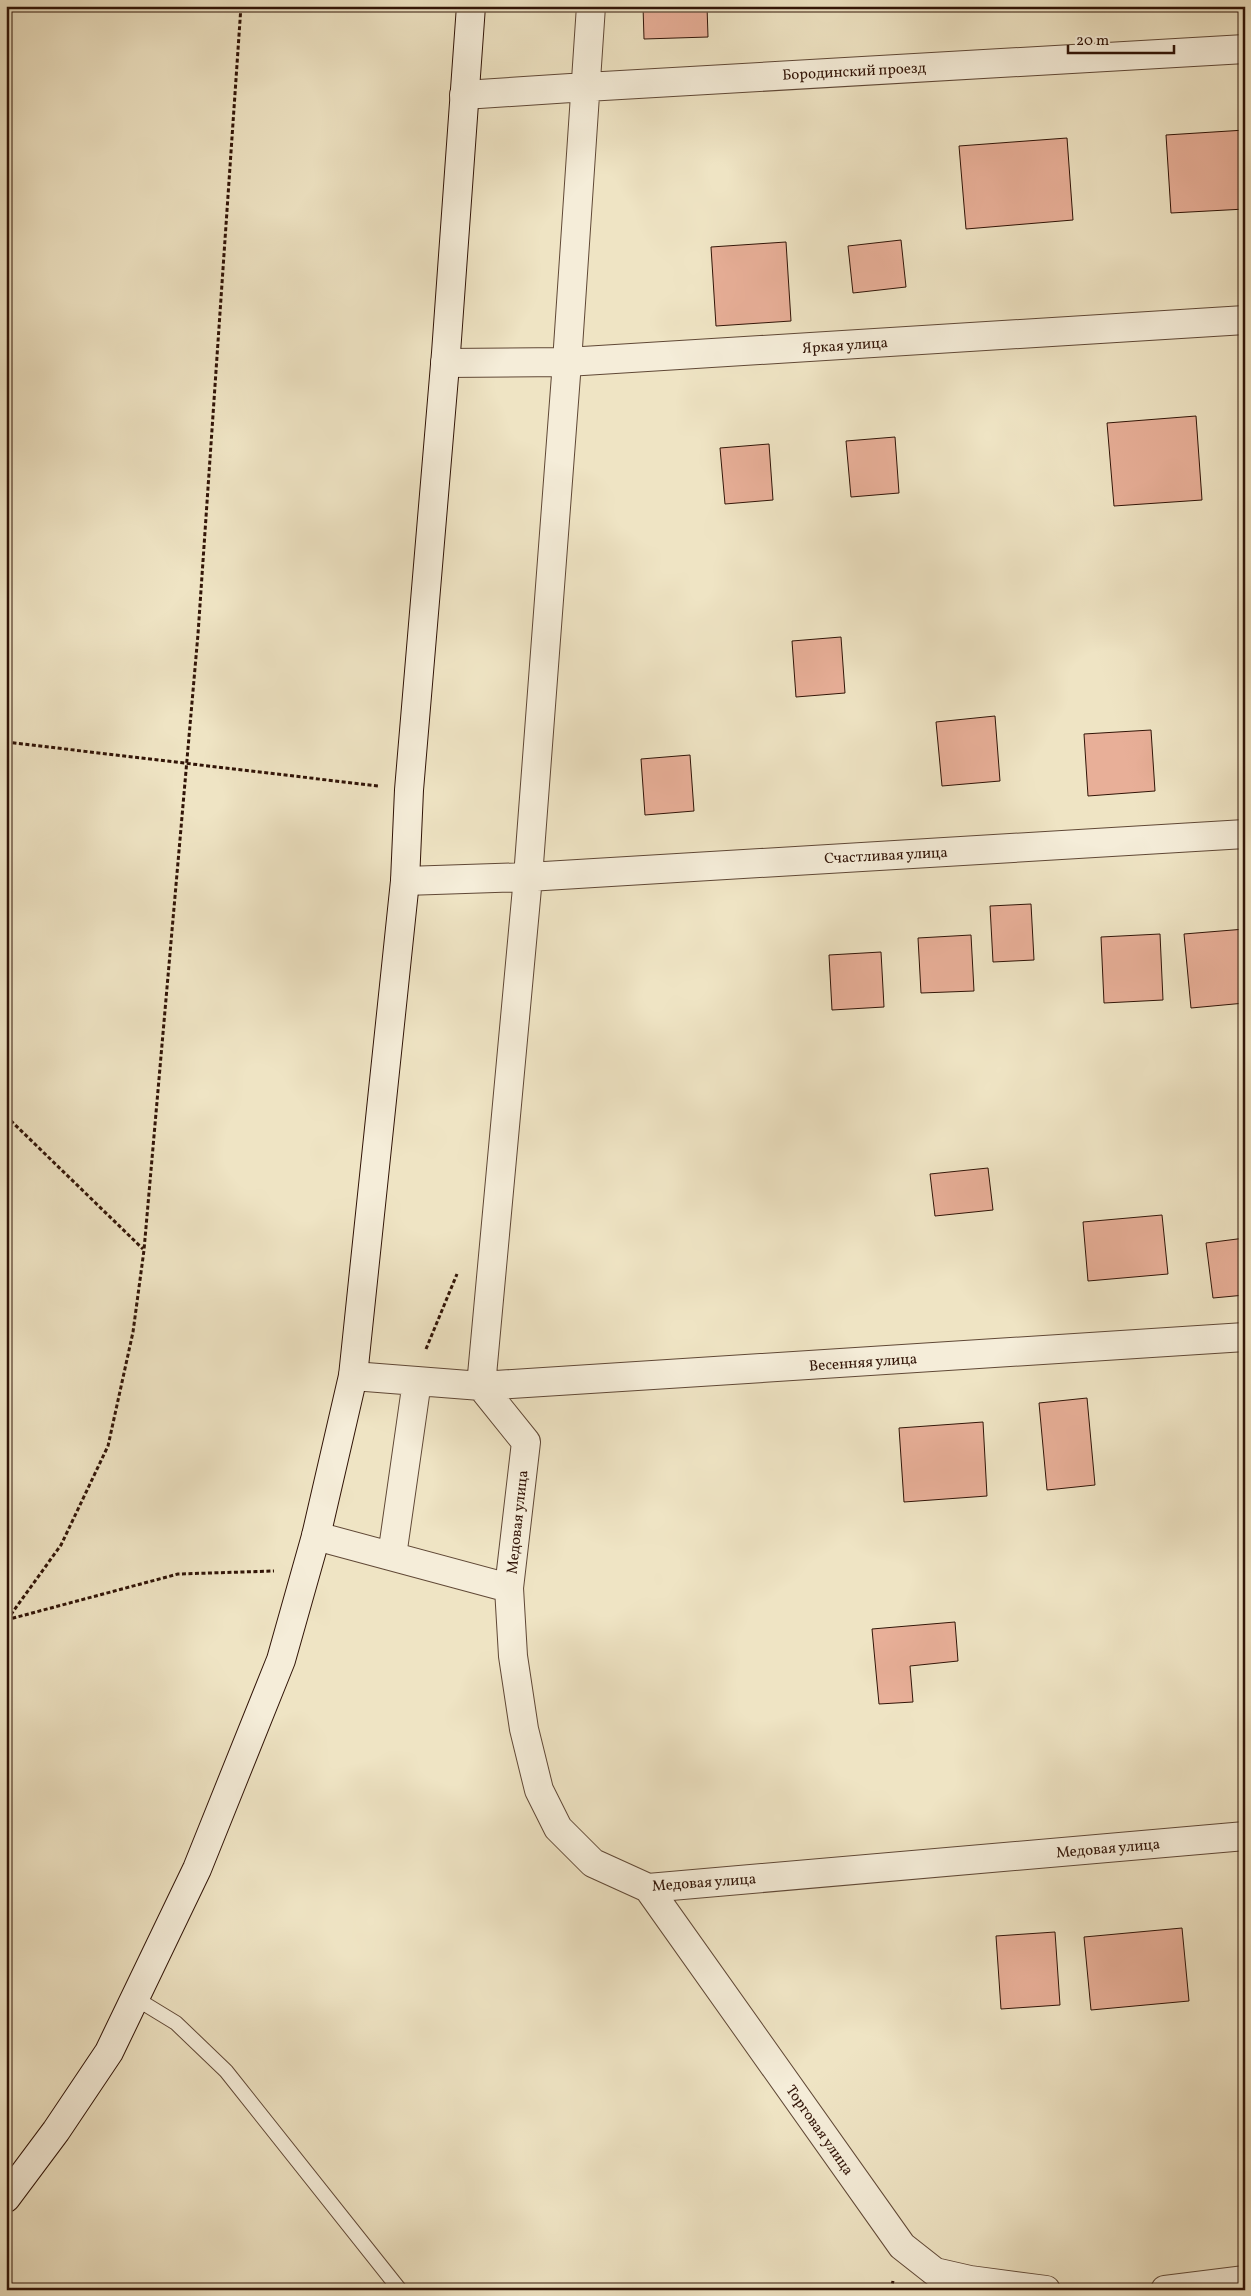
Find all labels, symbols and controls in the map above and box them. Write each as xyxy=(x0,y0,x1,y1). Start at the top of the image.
scale bar xyxy=(1068,22,1175,54)
text: 20 m xyxy=(1076,31,1109,52)
street label: Бородинский проезд xyxy=(782,58,927,87)
street label: Яркая улица xyxy=(802,333,889,360)
street label: Счастливая улица xyxy=(824,843,948,870)
street label: Весенняя улица xyxy=(808,1349,918,1378)
street label: Медовая улица xyxy=(503,1469,534,1575)
street label: Медовая улица xyxy=(1055,1834,1161,1865)
street label: Медовая улица xyxy=(651,1869,757,1898)
street label: Торговая улица xyxy=(780,2081,858,2180)

